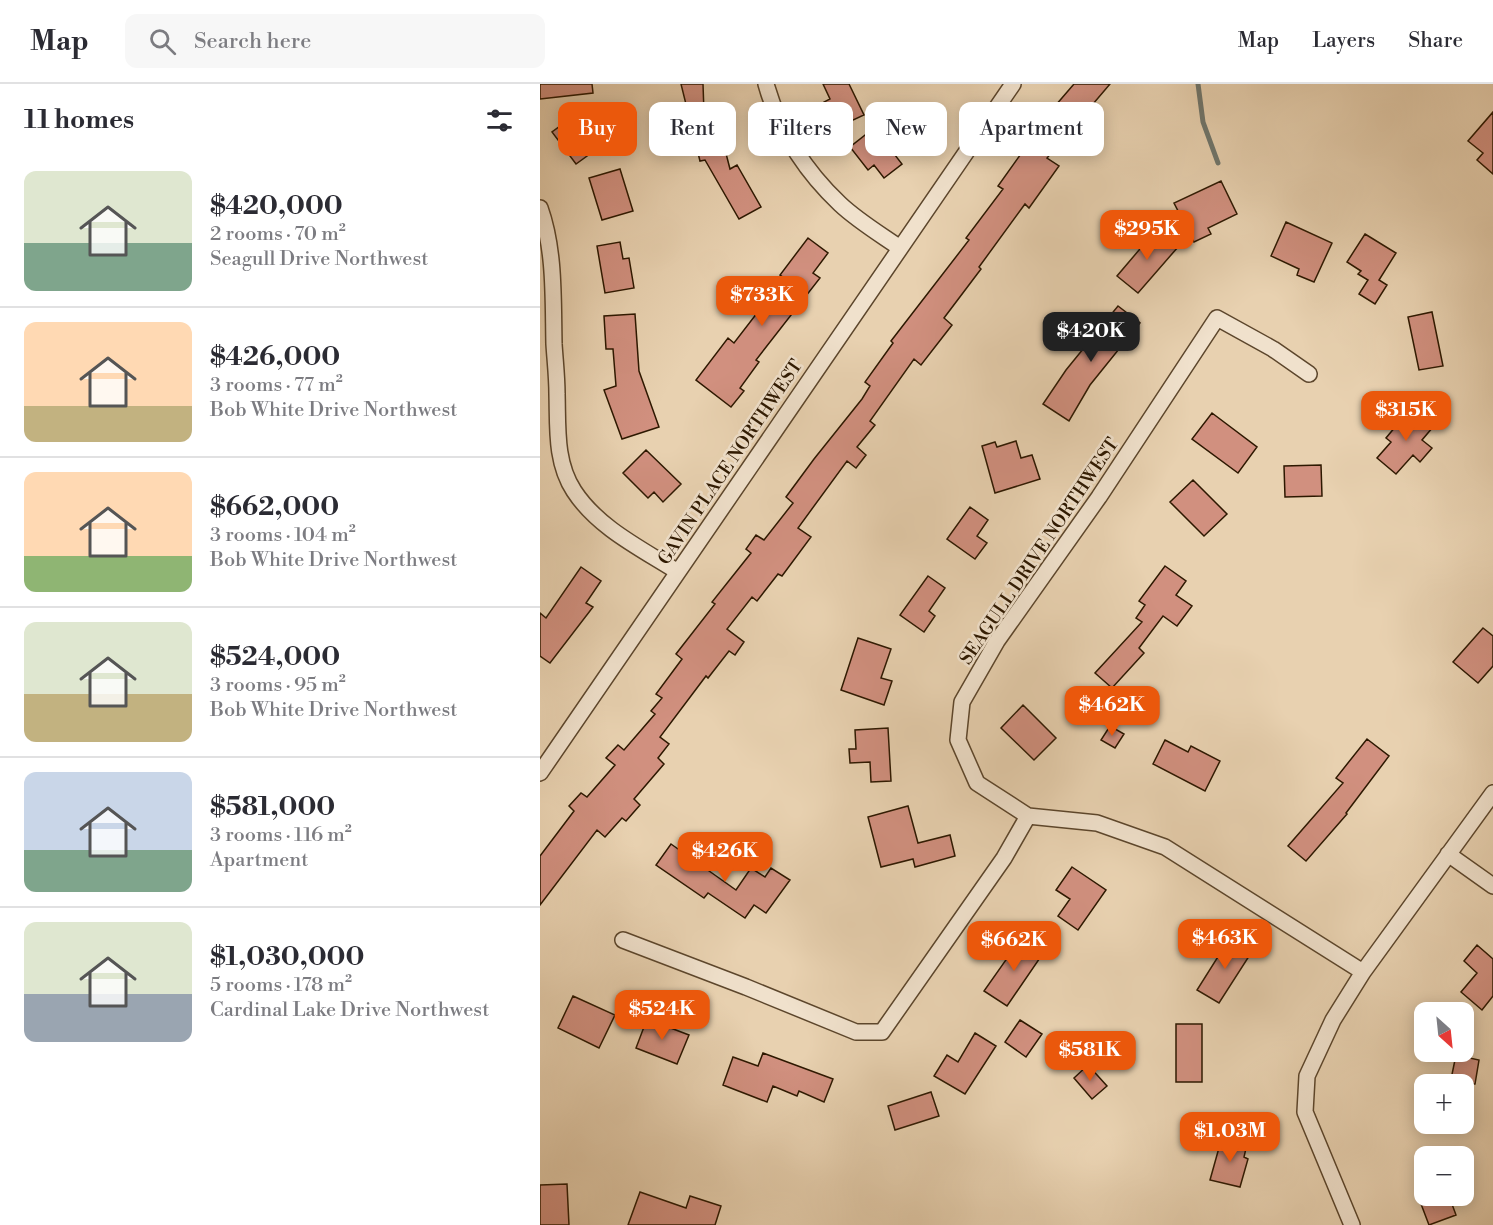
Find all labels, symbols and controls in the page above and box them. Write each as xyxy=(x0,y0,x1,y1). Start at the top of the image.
search box xyxy=(125,14,545,68)
text: Map xyxy=(30,24,89,59)
icon: search xyxy=(146,25,179,58)
text: Search here xyxy=(194,28,311,55)
text: Map xyxy=(1238,28,1279,54)
text: Layers xyxy=(1312,28,1375,54)
text: Share xyxy=(1408,28,1463,54)
chip: Buy xyxy=(558,102,637,156)
chip: Rent xyxy=(649,102,736,156)
chip: Filters xyxy=(748,102,853,156)
chip: New xyxy=(865,102,947,156)
chip: Apartment xyxy=(959,102,1104,156)
text: 11 homes xyxy=(24,104,134,136)
icon: filters xyxy=(483,104,516,137)
text: $420,000 xyxy=(210,190,343,222)
icon: home xyxy=(72,195,144,267)
pin: $295K xyxy=(1105,210,1189,261)
text: $295K xyxy=(1114,217,1180,242)
text: 2 rooms · 70 m² xyxy=(210,222,346,247)
text: Seagull Drive Northwest xyxy=(210,247,428,272)
pin: $733K xyxy=(720,276,804,327)
text: $733K xyxy=(730,283,794,308)
pin: $420K xyxy=(1049,312,1133,363)
text: $420K xyxy=(1057,319,1125,344)
text: $426,000 xyxy=(210,341,340,373)
icon: home xyxy=(72,346,144,418)
street label: GAVIN PLACE NORTHWEST xyxy=(653,355,808,569)
text: 3 rooms · 77 m² xyxy=(210,373,343,398)
pin: $315K xyxy=(1364,391,1448,442)
text: Bob White Drive Northwest xyxy=(210,398,457,423)
text: $315K xyxy=(1375,398,1437,423)
street label: SEAGULL DRIVE NORTHWEST xyxy=(955,433,1124,669)
text: $662,000 xyxy=(210,491,339,523)
icon: home xyxy=(72,496,144,568)
text: 3 rooms · 104 m² xyxy=(210,523,356,548)
text: Bob White Drive Northwest xyxy=(210,548,457,573)
text: $524,000 xyxy=(210,641,340,673)
icon: home xyxy=(72,646,144,718)
text: 3 rooms · 95 m² xyxy=(210,673,346,698)
pin: $462K xyxy=(1070,686,1154,737)
text: $462K xyxy=(1079,693,1145,718)
text: Bob White Drive Northwest xyxy=(210,698,457,723)
text: $581,000 xyxy=(210,791,335,823)
icon: home xyxy=(72,796,144,868)
text: 3 rooms · 116 m² xyxy=(210,823,352,848)
pin: $426K xyxy=(683,832,767,883)
text: $426K xyxy=(692,839,758,864)
text: Apartment xyxy=(210,848,308,873)
pin: $463K xyxy=(1183,919,1267,970)
pin: $662K xyxy=(972,921,1056,972)
text: $463K xyxy=(1192,926,1258,951)
text: $662K xyxy=(981,928,1047,953)
text: $1,030,000 xyxy=(210,941,364,973)
icon: home xyxy=(72,946,144,1018)
text: 5 rooms · 178 m² xyxy=(210,973,352,998)
pin: $524K xyxy=(620,990,704,1041)
text: $524K xyxy=(629,997,695,1022)
text: Cardinal Lake Drive Northwest xyxy=(210,998,489,1023)
north arrow xyxy=(1414,1002,1474,1062)
map controls xyxy=(1414,1002,1474,1206)
pin: $581K xyxy=(1048,1031,1132,1082)
text: $581K xyxy=(1059,1038,1121,1063)
button: + xyxy=(1414,1074,1474,1134)
pin: $1.03M xyxy=(1181,1112,1279,1163)
text: $1.03M xyxy=(1194,1119,1266,1144)
button: − xyxy=(1414,1146,1474,1206)

